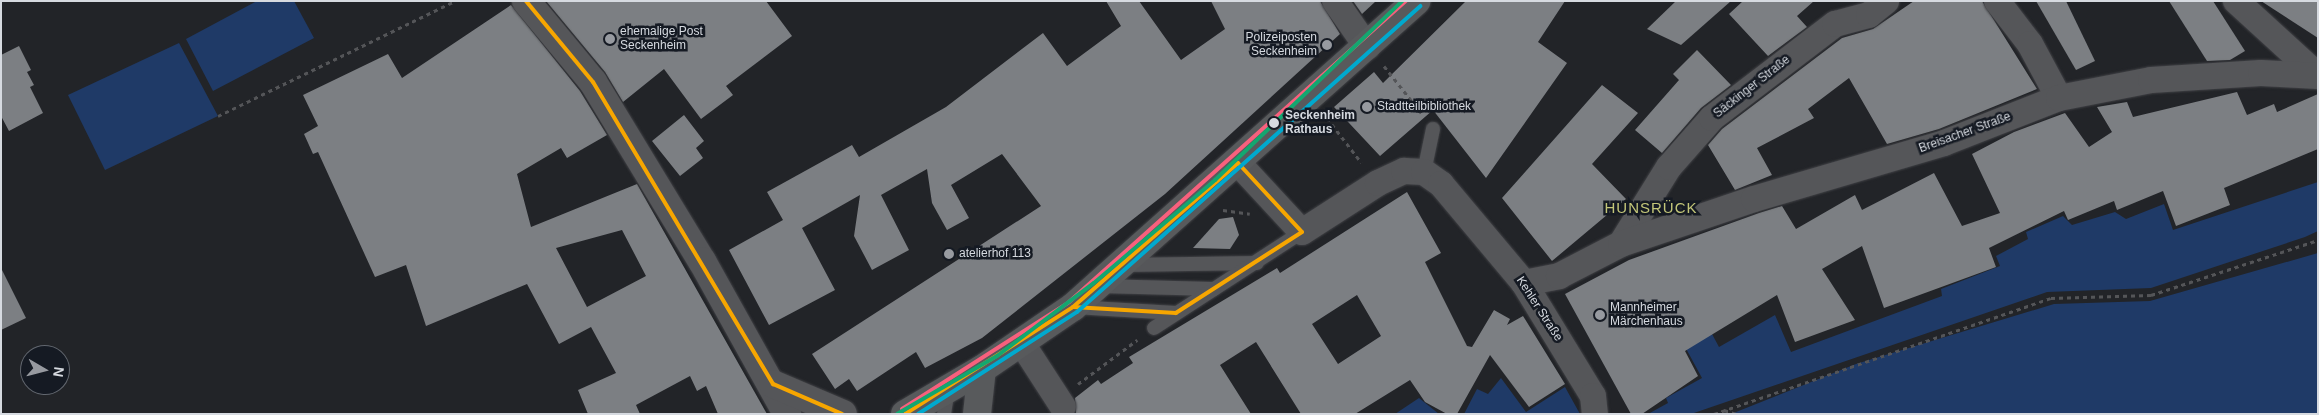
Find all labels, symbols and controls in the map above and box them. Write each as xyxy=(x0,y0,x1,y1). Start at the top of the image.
place label: ehemalige Post Seckenheim xyxy=(620,25,703,53)
place label: Polizeiposten Seckenheim xyxy=(1246,31,1317,59)
marker: ehemalige Post Seckenheim xyxy=(604,33,616,45)
marker: Polizeiposten Seckenheim xyxy=(1321,39,1333,51)
street label: Säckinger Straße xyxy=(1711,53,1793,121)
place label: Stadtteilbibliothek xyxy=(1377,100,1471,114)
marker: Stadtteilbibliothek xyxy=(1361,101,1373,113)
place label: Seckenheim Rathaus xyxy=(1285,109,1355,137)
street label: Breisacher Straße xyxy=(1917,110,2013,156)
marker: Seckenheim Rathaus xyxy=(1267,116,1281,130)
district label: HUNSRÜCK xyxy=(1603,199,1699,217)
place label: atelierhof 113 xyxy=(959,247,1031,261)
marker: atelierhof 113 xyxy=(943,248,955,260)
street label: Kehler Straße xyxy=(1513,274,1565,344)
place label: Mannheimer Märchenhaus xyxy=(1610,301,1683,329)
marker: Mannheimer Märchenhaus xyxy=(1594,309,1606,321)
north arrow xyxy=(20,345,70,395)
text: N xyxy=(50,366,67,378)

